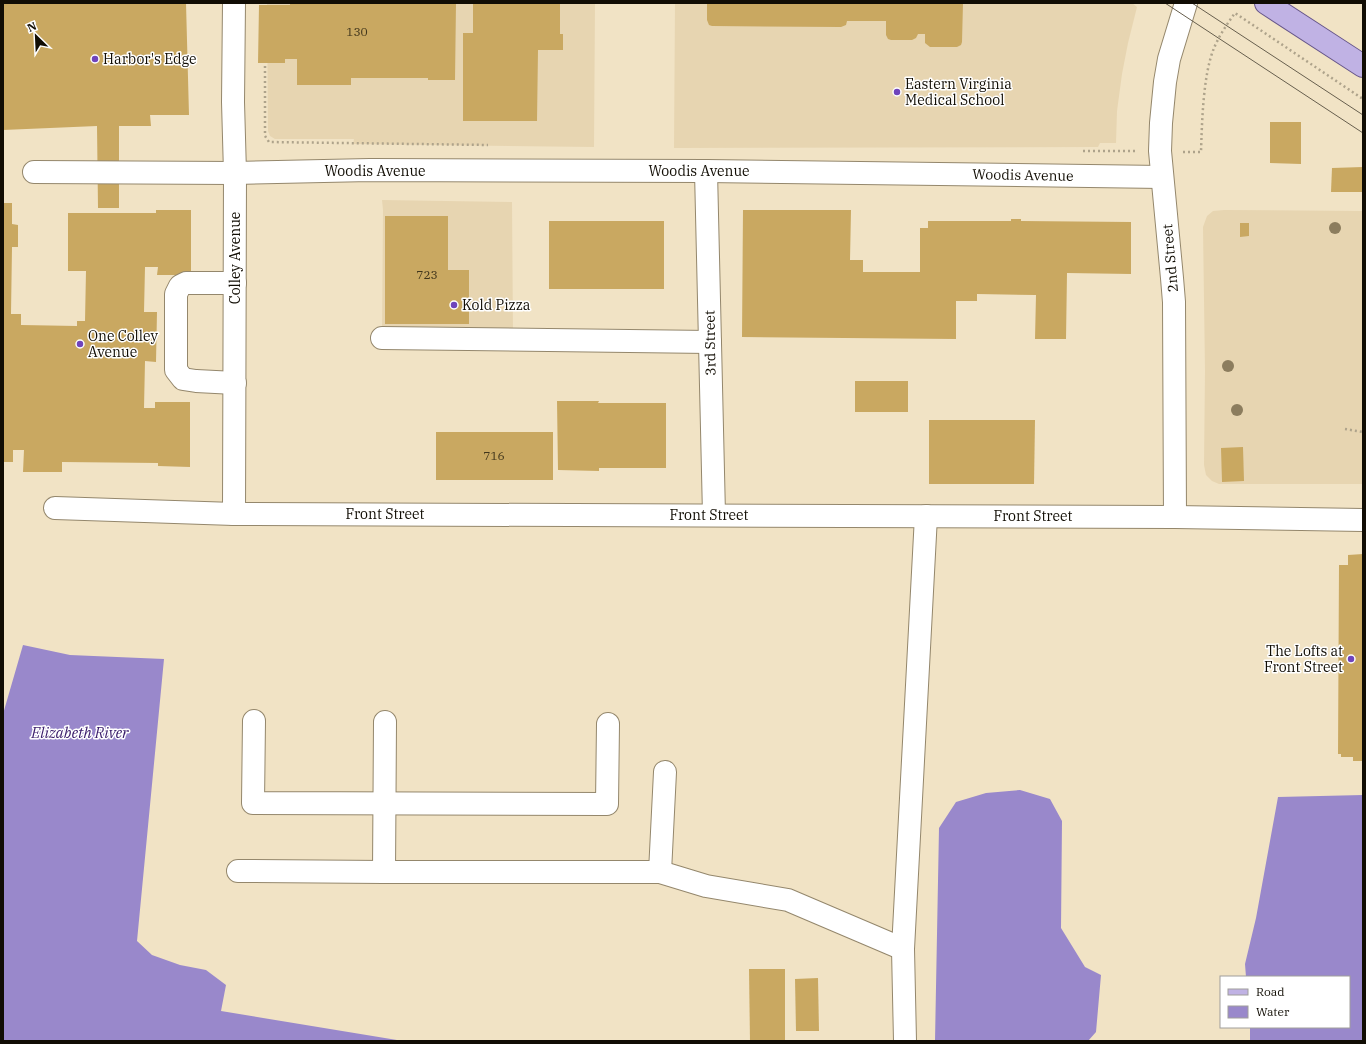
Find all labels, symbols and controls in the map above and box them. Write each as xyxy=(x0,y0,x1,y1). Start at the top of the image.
north arrow xyxy=(16,16,56,56)
text: N xyxy=(25,19,39,35)
house number: 130 xyxy=(346,24,368,39)
place label: Harbor's Edge xyxy=(103,50,197,68)
marker: Harbor's Edge xyxy=(90,54,100,64)
place label: Eastern Virginia Medical School xyxy=(905,75,1012,109)
marker: Eastern Virginia Medical School xyxy=(892,87,902,97)
street label: Woodis Avenue xyxy=(324,162,426,180)
street label: Woodis Avenue xyxy=(648,162,750,180)
street label: Woodis Avenue xyxy=(972,165,1074,185)
street label: Colley Avenue xyxy=(226,212,244,304)
street label: 2nd Street xyxy=(1158,223,1182,293)
house number: 723 xyxy=(416,267,438,282)
place label: Kold Pizza xyxy=(462,296,531,314)
marker: Kold Pizza xyxy=(449,300,459,310)
street label: 3rd Street xyxy=(700,310,720,376)
place label: One Colley Avenue xyxy=(88,327,158,361)
marker: One Colley Avenue xyxy=(75,339,85,349)
house number: 716 xyxy=(483,448,505,463)
street label: Front Street xyxy=(346,505,425,523)
street label: Front Street xyxy=(670,506,749,524)
street label: Front Street xyxy=(994,507,1073,525)
place label: The Lofts at Front Street xyxy=(1264,642,1343,676)
marker: The Lofts at Front Street xyxy=(1346,654,1356,664)
water label: Elizabeth River xyxy=(30,723,129,742)
legend xyxy=(1220,976,1350,1028)
text: Road xyxy=(1256,984,1285,999)
text: Water xyxy=(1256,1004,1290,1019)

